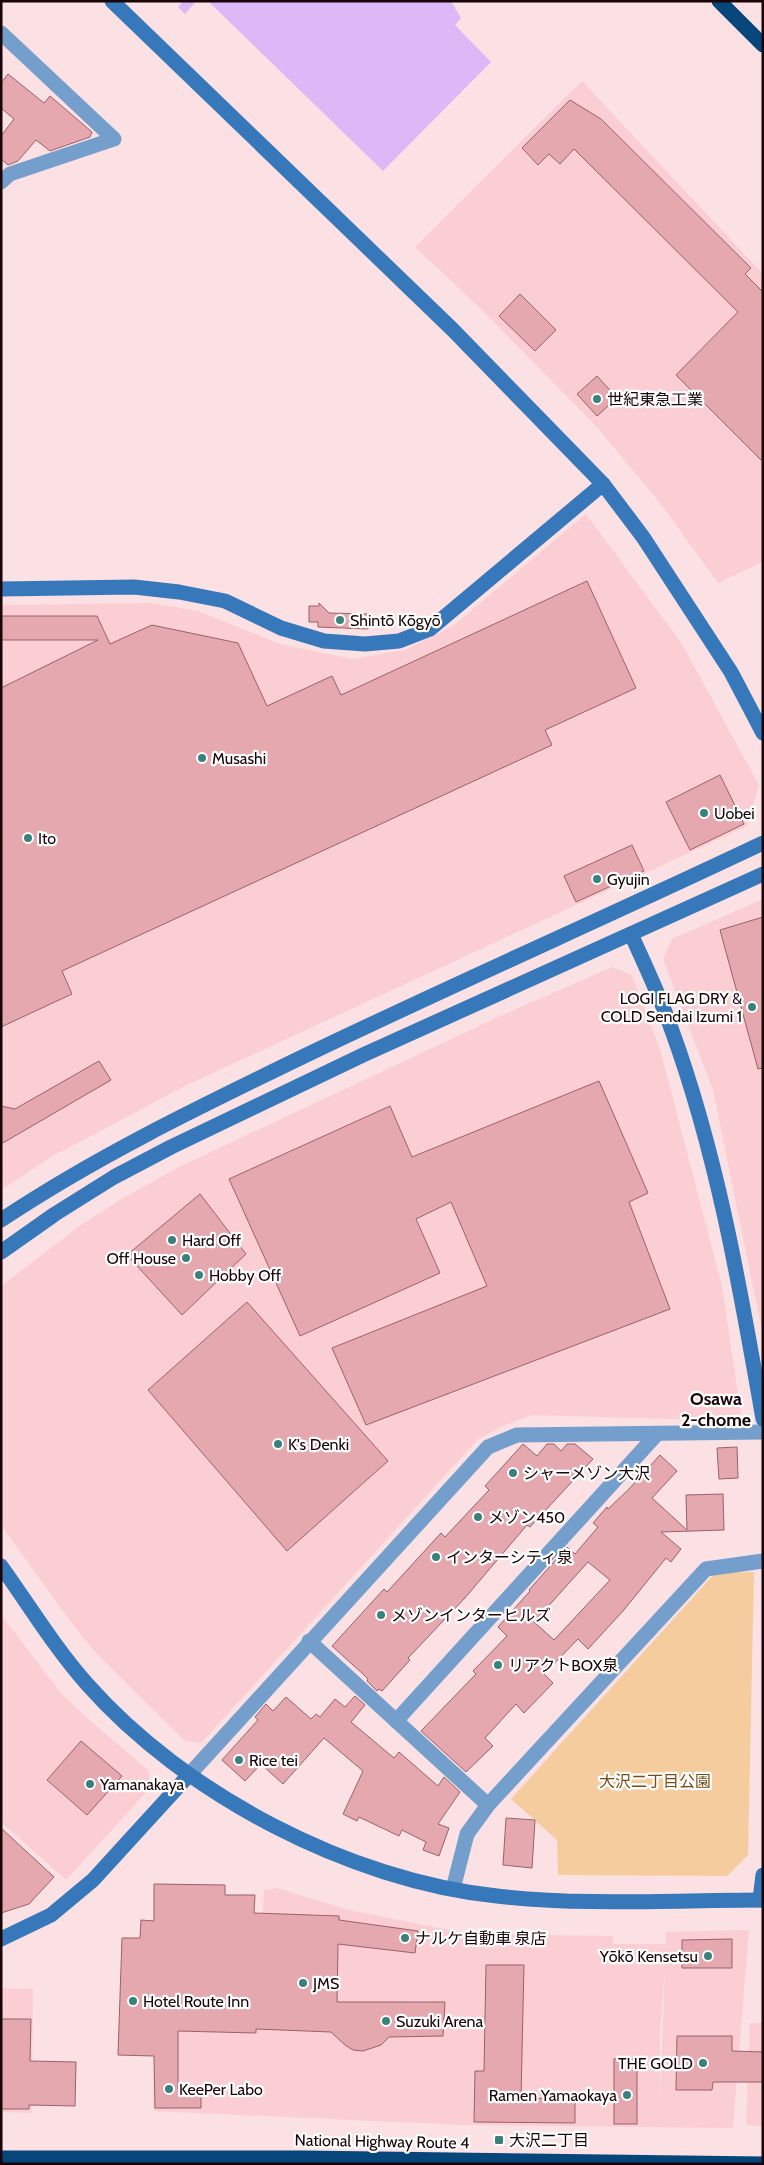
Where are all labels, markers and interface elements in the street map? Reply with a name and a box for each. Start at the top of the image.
place label: 世紀東急工業 [607,390,703,409]
marker: 世紀東急工業 [591,393,603,405]
place label: Shintō Kōgyō [350,611,441,630]
marker: Shintō Kōgyō [334,614,346,626]
place label: Musashi [212,749,266,768]
marker: Musashi [196,752,208,764]
place label: Uobei [714,804,755,823]
marker: Uobei [698,807,710,819]
place label: Ito [38,829,56,848]
marker: Ito [22,832,34,844]
place label: Gyujin [607,870,650,889]
marker: Gyujin [591,873,603,885]
place label: LOGI FLAG DRY & COLD Sendai Izumi 1 [601,989,742,1026]
marker: LOGI FLAG DRY & COLD Sendai Izumi 1 [746,1001,758,1013]
place label: Hard Off [182,1231,242,1250]
marker: Hard Off [166,1234,178,1246]
place label: Off House [106,1249,176,1268]
marker: Off House [180,1252,192,1264]
place label: Hobby Off [209,1266,282,1285]
marker: Hobby Off [193,1269,205,1281]
district label: Osawa 2-chome [681,1388,751,1431]
place label: K's Denki [288,1435,349,1454]
marker: K's Denki [272,1438,284,1450]
place label: シャーメゾン大沢 [523,1464,650,1483]
marker: シャーメゾン大沢 [507,1467,519,1479]
place label: メゾン450 [488,1508,565,1527]
marker: メゾン450 [472,1511,484,1523]
place label: インターシティ泉 [446,1548,573,1567]
marker: インターシティ泉 [430,1551,442,1563]
place label: メゾンインターヒルズ [391,1606,551,1625]
marker: メゾンインターヒルズ [375,1609,387,1621]
place label: リアクトBOX泉 [508,1656,618,1675]
marker: リアクトBOX泉 [492,1659,504,1671]
place label: Rice tei [249,1751,298,1770]
marker: Rice tei [233,1754,245,1766]
park label: 大沢二丁目公園 [599,1772,711,1791]
place label: Yamanakaya [99,1775,184,1794]
marker: Yamanakaya [84,1778,96,1790]
place label: ナルケ自動車 泉店 [415,1929,547,1948]
marker: ナルケ自動車 泉店 [399,1932,411,1944]
place label: Yōkō Kensetsu [599,1947,698,1966]
marker: Yōkō Kensetsu [702,1950,714,1962]
place label: JMS [312,1974,339,1993]
marker: JMS [297,1977,309,1989]
place label: Hotel Route Inn [143,1992,249,2011]
marker: Hotel Route Inn [127,1995,139,2007]
place label: Suzuki Arena [396,2012,484,2031]
marker: Suzuki Arena [380,2015,392,2027]
place label: THE GOLD [618,2054,693,2073]
marker: THE GOLD [697,2057,709,2069]
place label: KeePer Labo [179,2080,263,2099]
marker: KeePer Labo [163,2083,175,2095]
place label: Ramen Yamaokaya [489,2086,617,2105]
marker: Ramen Yamaokaya [621,2089,633,2101]
street label: National Highway Route 4 [294,2130,470,2153]
place label: 大沢二丁目 [509,2131,589,2150]
marker: 大沢二丁目 [493,2134,505,2146]

